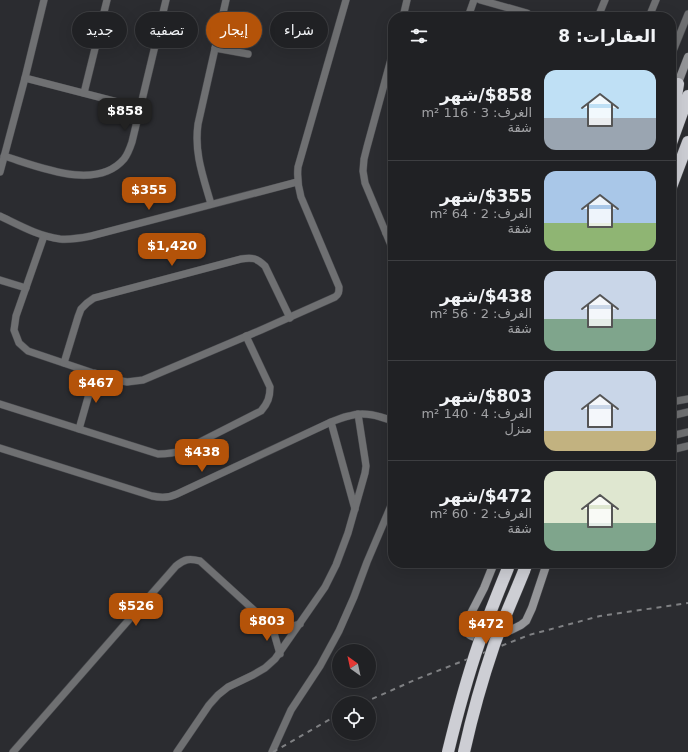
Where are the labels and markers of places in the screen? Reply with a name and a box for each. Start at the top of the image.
pin: $858 [101,98,149,132]
pin: $355 [125,177,173,211]
pin: $1,420 [139,233,205,267]
pin: $467 [72,370,120,404]
pin: $438 [178,439,226,473]
pin: $526 [112,593,160,627]
pin: $803 [243,608,291,642]
pin: $472 [462,611,510,645]

